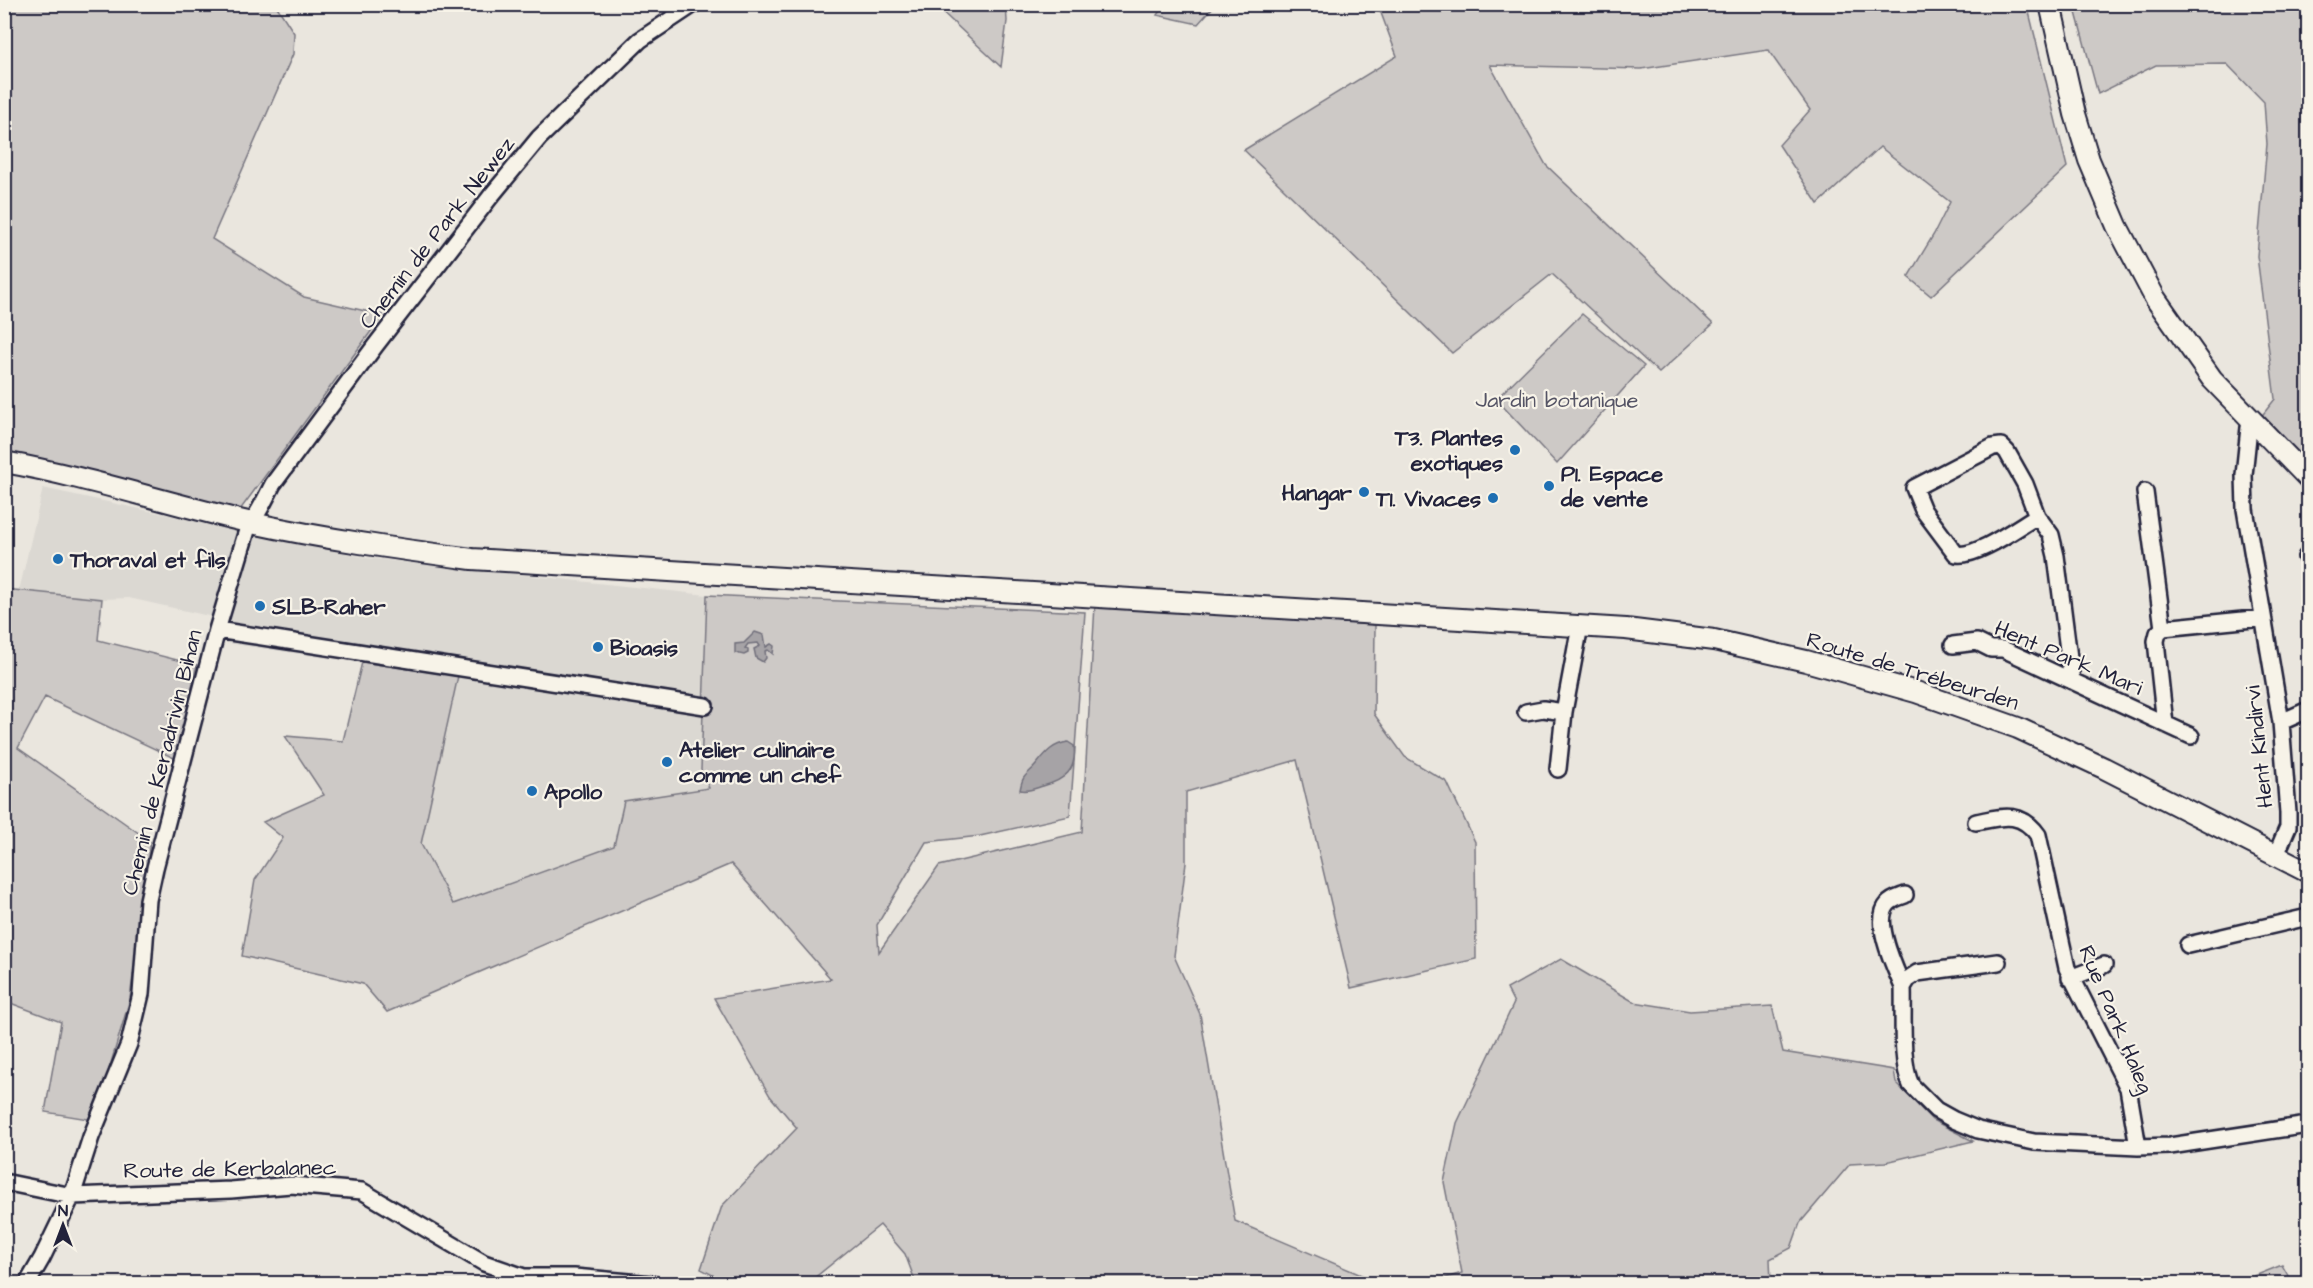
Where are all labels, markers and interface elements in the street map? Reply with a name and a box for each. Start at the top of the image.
street label: Chemin de Park Newez [352,130,522,336]
park label: Jardin botanique [1476,385,1639,416]
place label: T3. Plantes exotiques [1394,423,1503,479]
marker: T3. Plantes exotiques [1508,443,1522,457]
place label: P1. Espace de vente [1560,459,1663,515]
place label: Hangar [1282,478,1353,510]
marker: P1. Espace de vente [1542,479,1556,493]
place label: T1. Vivaces [1375,484,1481,515]
marker: Hangar [1357,485,1371,499]
marker: T1. Vivaces [1486,491,1500,505]
place label: Thoraval et fils [69,545,226,576]
marker: Thoraval et fils [51,552,65,566]
place label: SLB-Raher [271,592,387,623]
marker: SLB-Raher [253,599,267,613]
street label: Hent Park Mari [1989,613,2147,704]
street label: Route de Trébeurden [1803,624,2022,718]
street label: Chemin de Keradrivin Bihan [114,626,210,898]
place label: Bioasis [610,633,678,664]
marker: Bioasis [591,640,605,654]
street label: Hent Kindirvi [2238,684,2281,810]
place label: Atelier culinaire comme un chef [679,735,842,791]
marker: Atelier culinaire comme un chef [660,755,674,769]
place label: Apollo [544,777,603,808]
marker: Apollo [525,784,539,798]
street label: Rue Park Haleg [2069,941,2161,1099]
street label: Route de Kerbalanec [123,1152,337,1187]
north arrow [33,1195,93,1255]
text: N [58,1200,68,1222]

